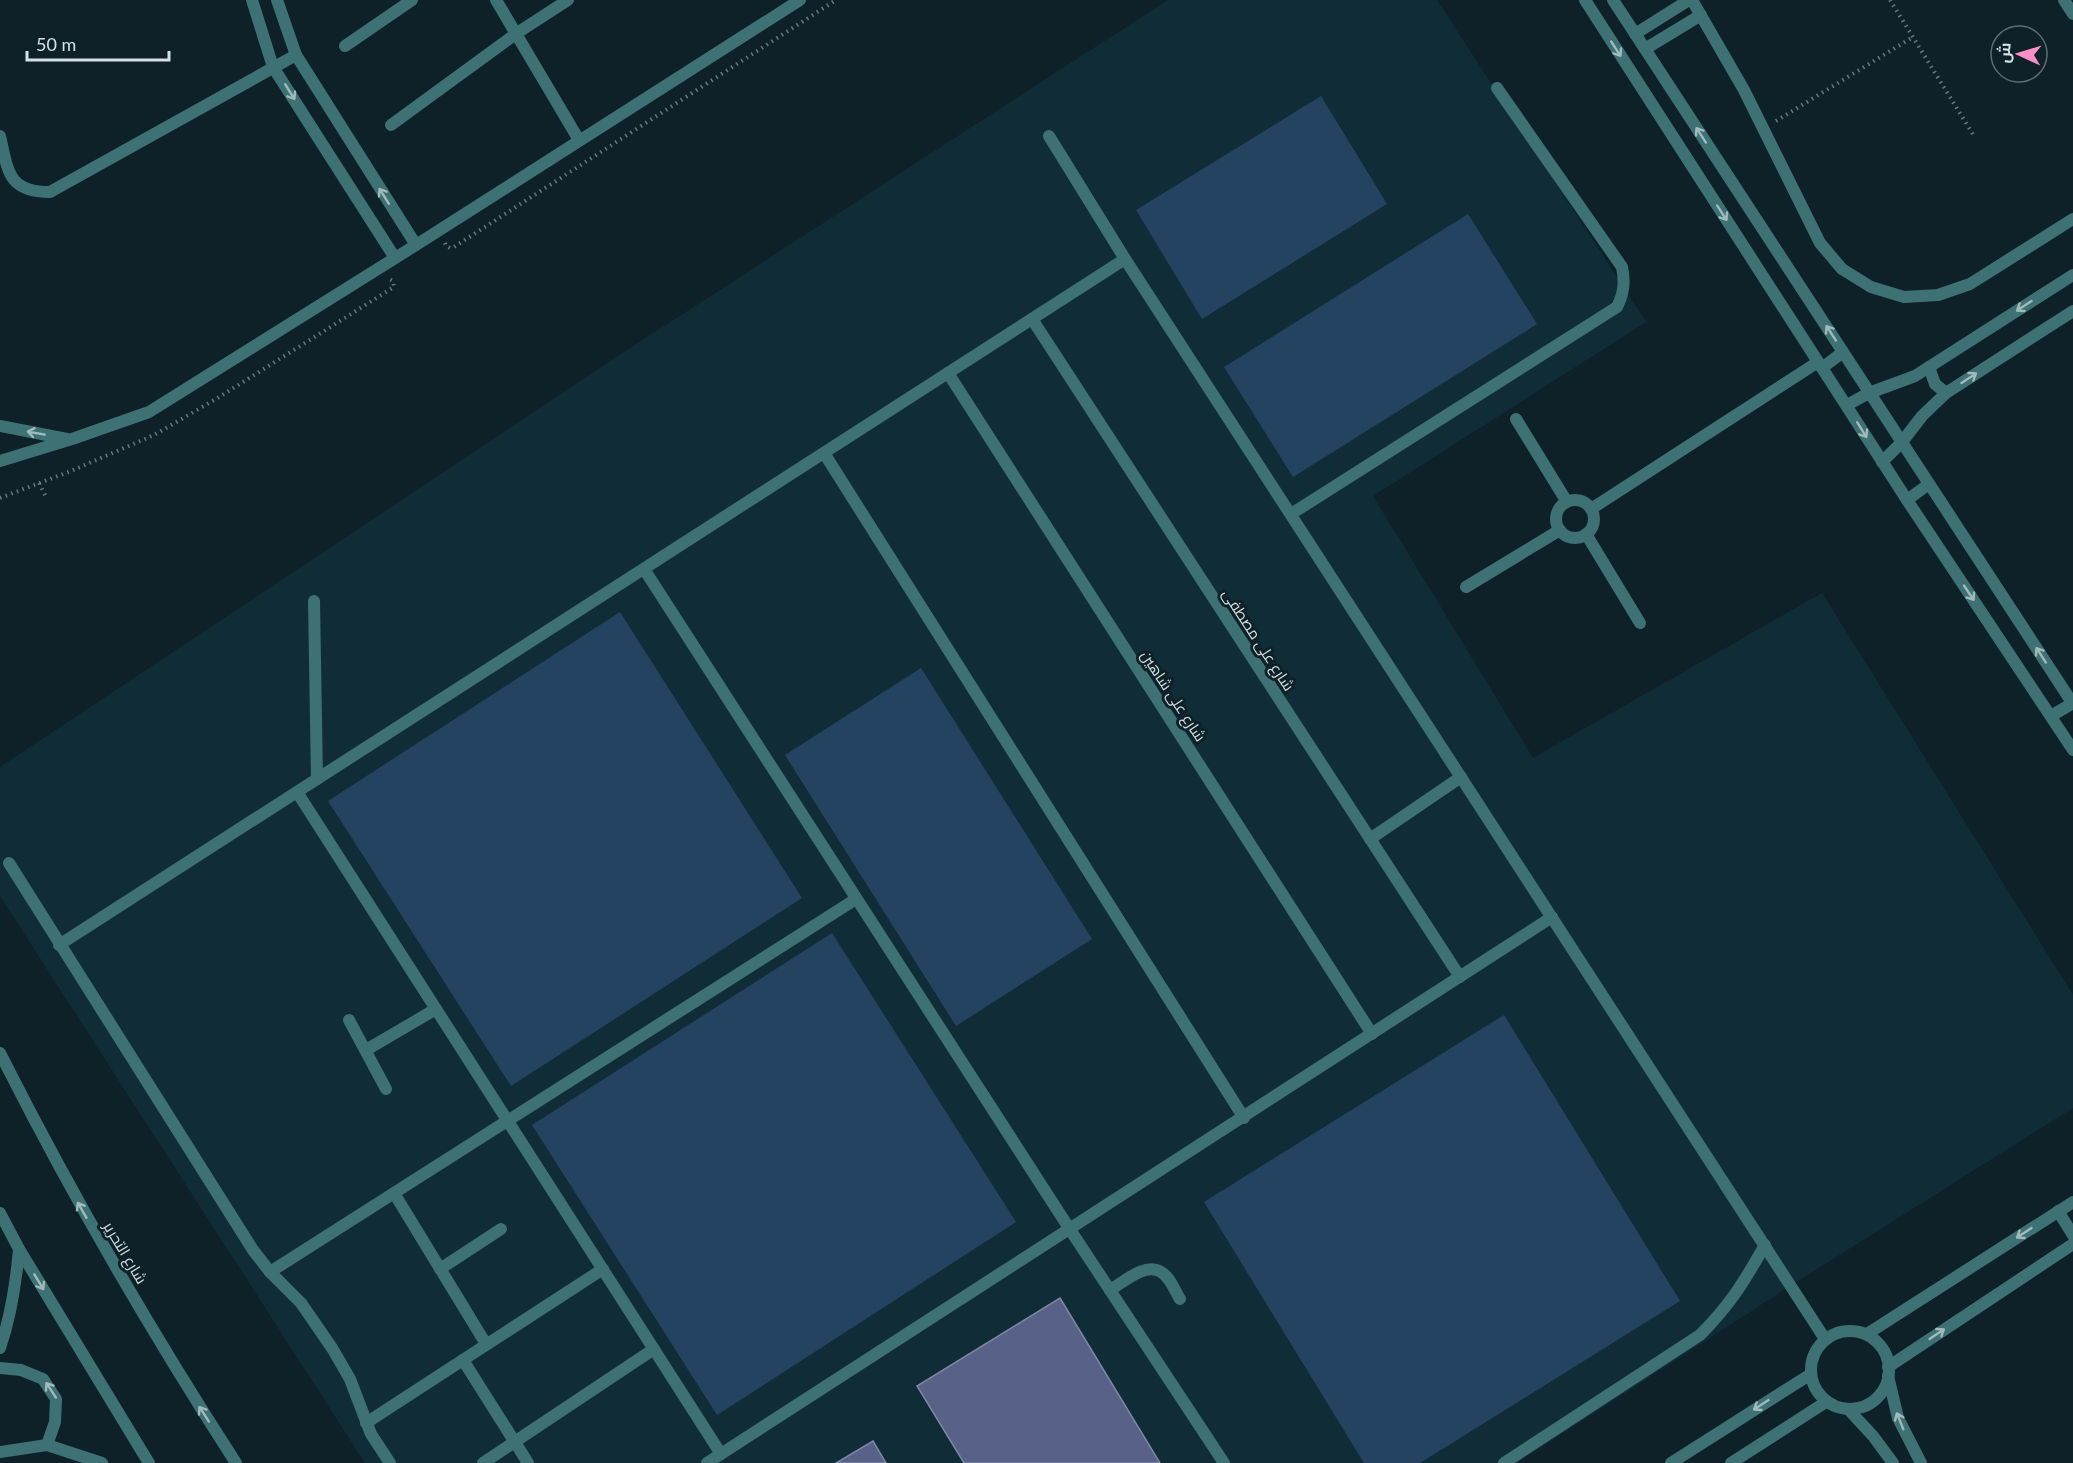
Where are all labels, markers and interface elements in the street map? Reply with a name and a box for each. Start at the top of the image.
scale bar [27,24,170,62]
north arrow [1989,24,2049,84]
text: 50 m [36,33,76,55]
one-way arrow [1611,40,1623,57]
text: ش [1993,42,2015,64]
one-way arrow [284,83,296,100]
one-way arrow [1695,127,1707,144]
one-way arrow [378,188,390,205]
one-way arrow [1716,204,1728,221]
one-way arrow [2016,301,2033,313]
one-way arrow [1825,325,1837,342]
one-way arrow [1961,372,1977,384]
one-way arrow [1857,421,1869,438]
one-way arrow [26,427,46,438]
one-way arrow [1963,584,1975,601]
street label: شارع على مصطفى [1217,585,1298,695]
street label: شارع على شاهين [1135,646,1210,746]
one-way arrow [2035,647,2047,663]
one-way arrow [76,1202,88,1219]
street label: شارع التحرير [97,1218,151,1288]
one-way arrow [2016,1228,2033,1240]
one-way arrow [33,1273,45,1290]
one-way arrow [1928,1328,1945,1340]
one-way arrow [44,1382,56,1399]
one-way arrow [1753,1399,1770,1412]
one-way arrow [198,1406,210,1423]
one-way arrow [1894,1412,1905,1431]

